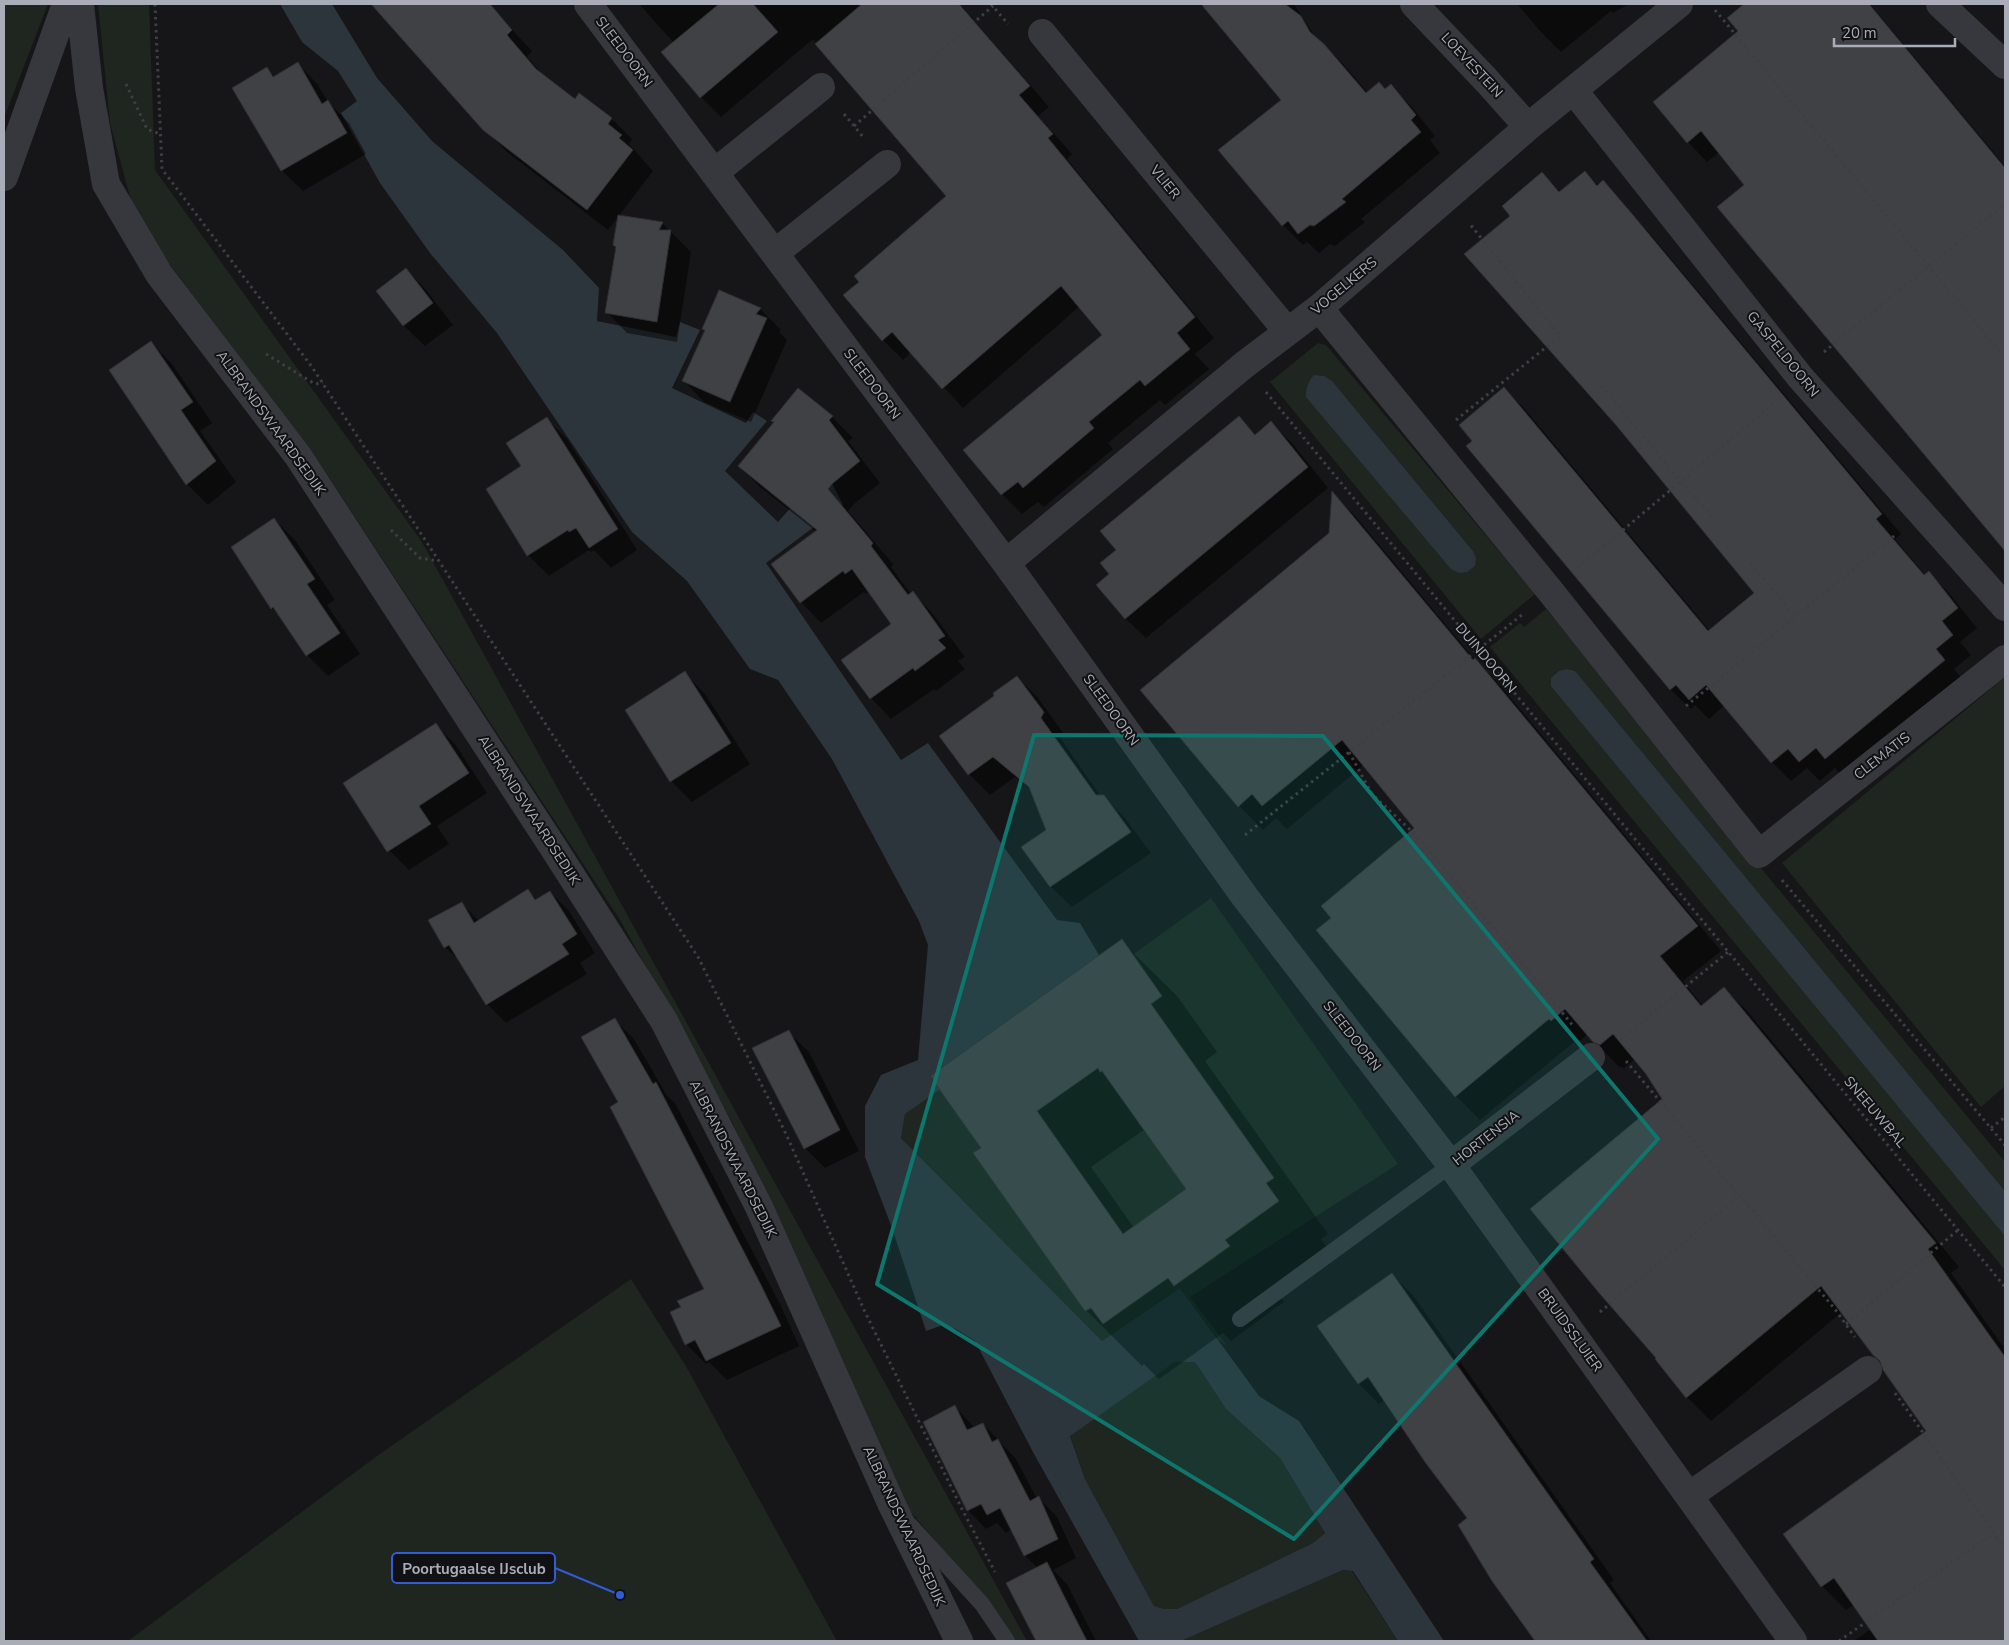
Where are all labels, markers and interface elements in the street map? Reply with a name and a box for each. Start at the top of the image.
street label: SLEEDOORN [591,13,657,91]
scale bar [1834,15,1955,47]
text: 20 m [1842,23,1877,43]
street label: LOEVESTEIN [1437,28,1507,102]
street label: VLIER [1145,160,1184,203]
street label: VOGELKERS [1306,252,1381,320]
street label: GASPELDOORN [1743,307,1823,401]
street label: SLEEDOORN [839,345,905,423]
street label: ALBRANDSWAARDSEDIJK [212,347,330,499]
street label: DUINDOORN [1451,619,1521,697]
street label: SLEEDOORN [1079,670,1143,750]
street label: CLEMATIS [1850,728,1915,784]
street label: ALBRANDSWAARDSEDIJK [473,732,585,889]
street label: SLEEDOORN [1319,997,1385,1075]
street label: SNEEUWBAL [1839,1072,1911,1152]
street label: ALBRANDSWAARDSEDIJK [685,1077,781,1241]
street label: HORTENSIA [1449,1106,1523,1170]
street label: BRUIDSSLUIER [1533,1284,1607,1376]
street label: ALBRANDSWAARDSEDIJK [858,1443,950,1609]
callout: Poortugaalse IJsclub [392,1553,555,1583]
text: Poortugaalse IJsclub [402,1559,546,1579]

